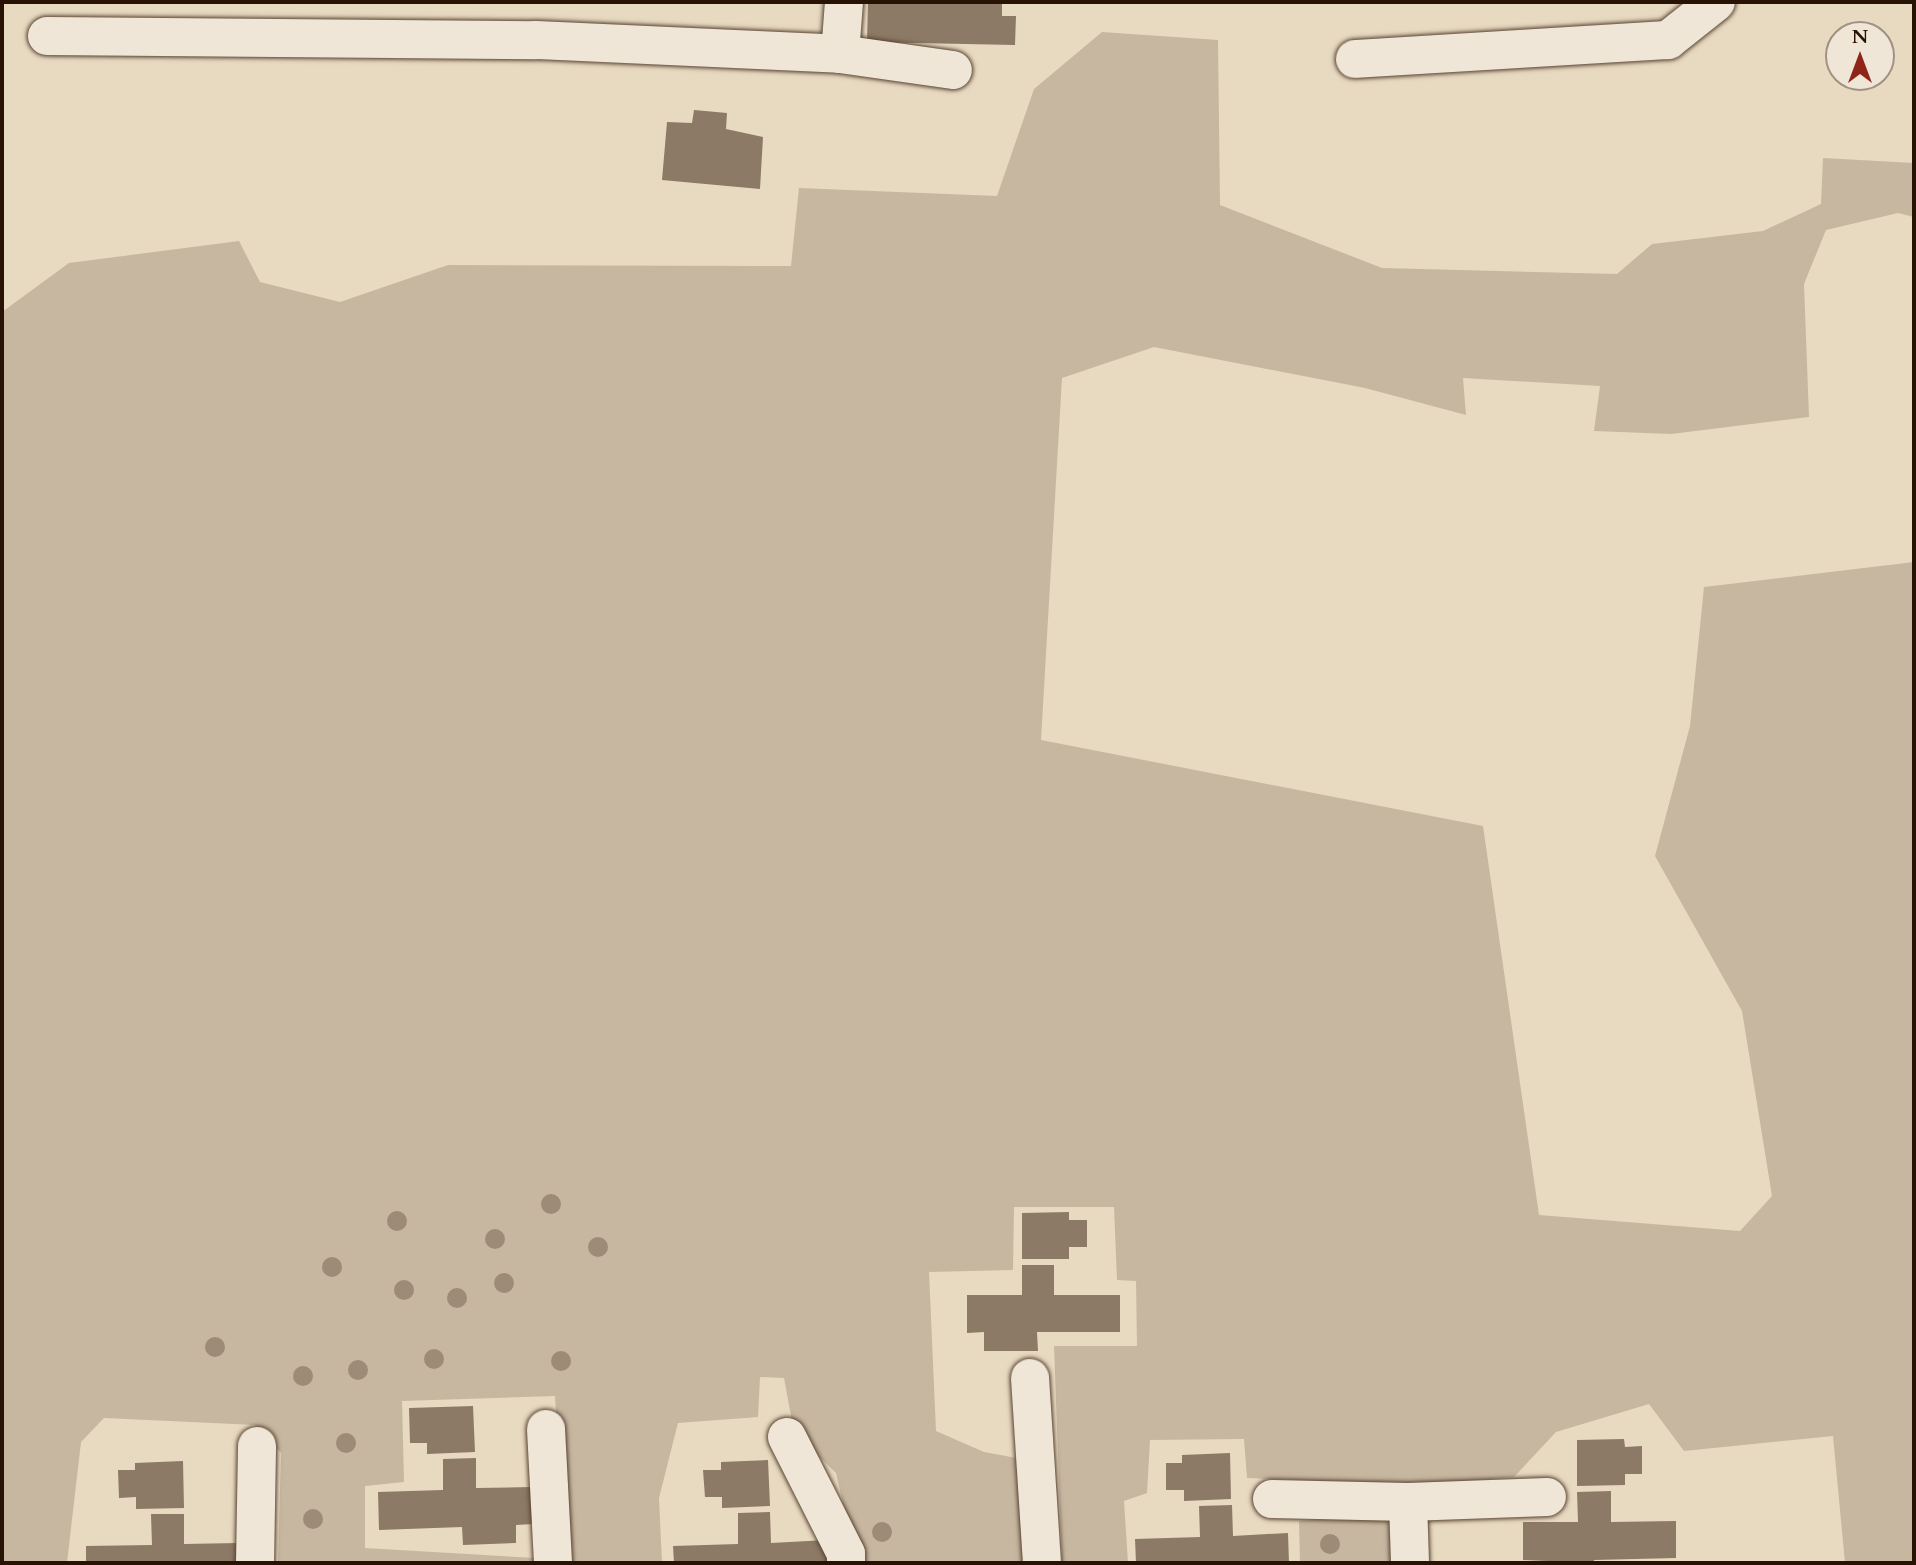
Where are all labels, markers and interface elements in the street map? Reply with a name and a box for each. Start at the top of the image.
north arrow [1825,21,1895,91]
text: N [1852,24,1868,50]

